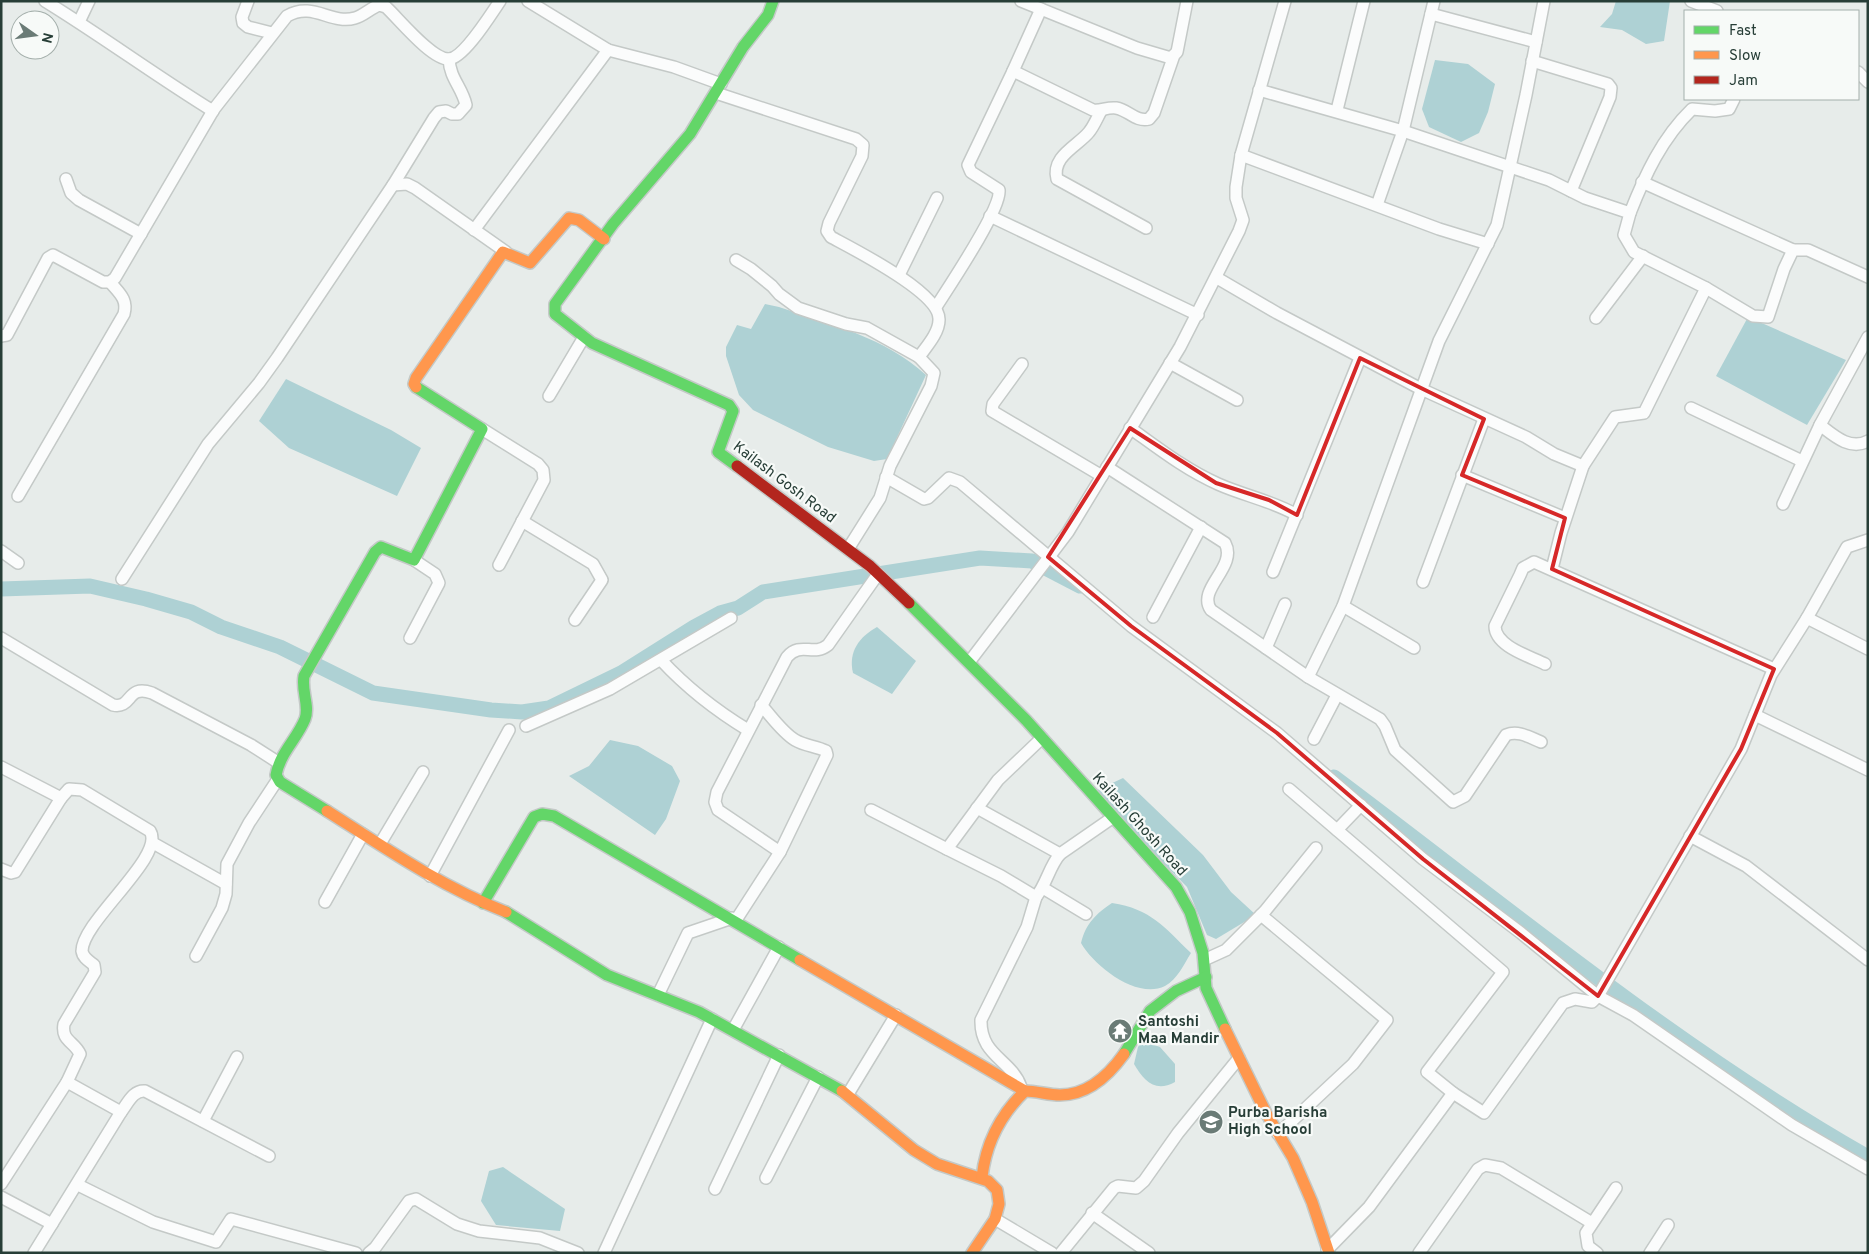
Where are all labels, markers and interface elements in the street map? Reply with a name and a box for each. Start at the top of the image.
north arrow [10,10,60,60]
legend [1684,10,1859,100]
text: Fast [1729,22,1757,41]
text: N [37,31,56,45]
text: Slow [1729,47,1761,66]
text: Jam [1729,72,1758,91]
street label: Kailash Gosh Road [729,438,839,528]
street label: Kailash Ghosh Road [1087,769,1191,881]
place label: Santoshi Maa Mandir [1138,1013,1220,1049]
temple icon: Santoshi Maa Mandir [1107,1018,1133,1044]
place label: Purba Barisha High School [1228,1104,1327,1140]
school or university icon: Purba Barisha High School [1198,1109,1224,1135]

